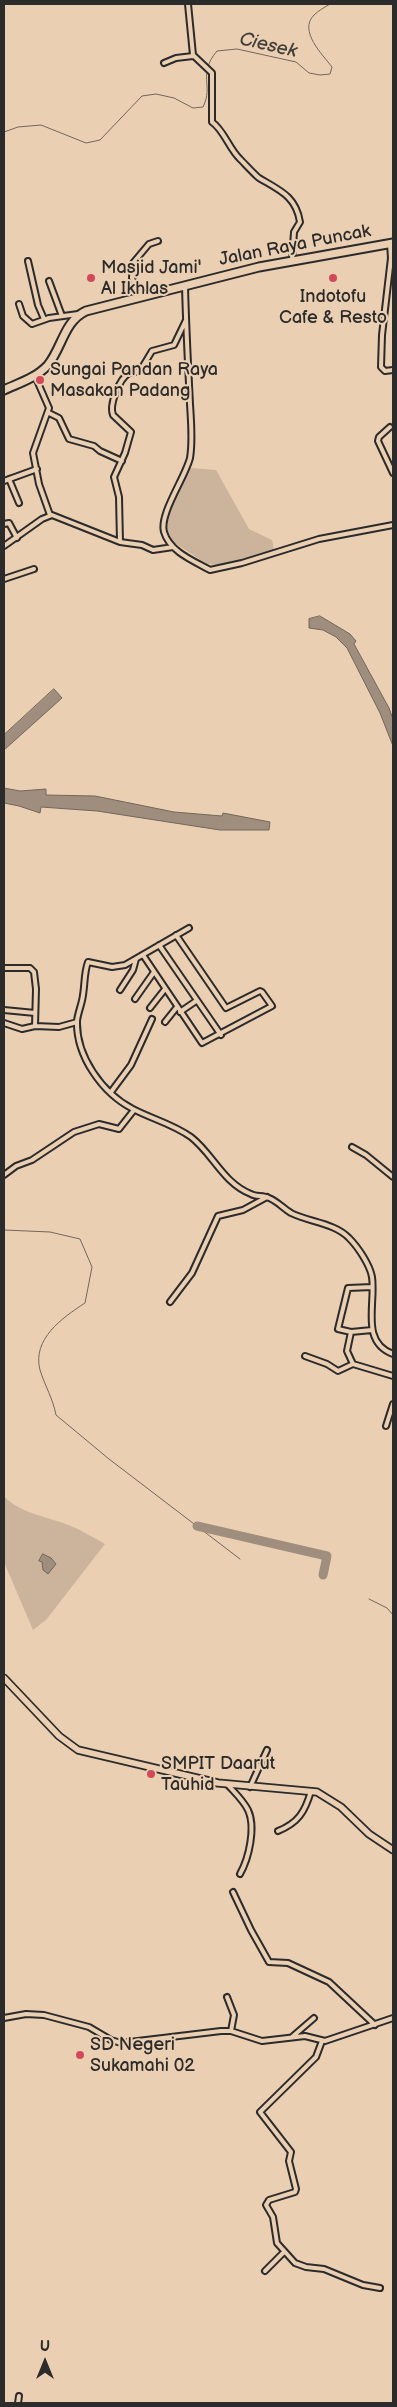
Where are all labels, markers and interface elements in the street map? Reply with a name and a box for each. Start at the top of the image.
water label: Ciesek [237,28,299,64]
street label: Jalan Raya Puncak [217,221,373,271]
place label: Masjid Jami' Al Ikhlas [101,257,202,300]
marker: Masjid Jami' Al Ikhlas [85,272,97,284]
marker: Indotofu Cafe & Resto [327,272,339,284]
place label: Indotofu Cafe & Resto [279,286,387,328]
place label: Sungai Pandan Raya Masakan Padang [50,359,218,402]
marker: Sungai Pandan Raya Masakan Padang [34,374,46,386]
place label: SMPIT Daarut Tauhid [161,1753,275,1796]
marker: SMPIT Daarut Tauhid [145,1768,157,1780]
place label: SD Negeri Sukamahi 02 [90,2034,195,2076]
marker: SD Negeri Sukamahi 02 [74,2049,86,2061]
north arrow [20,2337,70,2387]
text: U [40,2338,50,2355]

